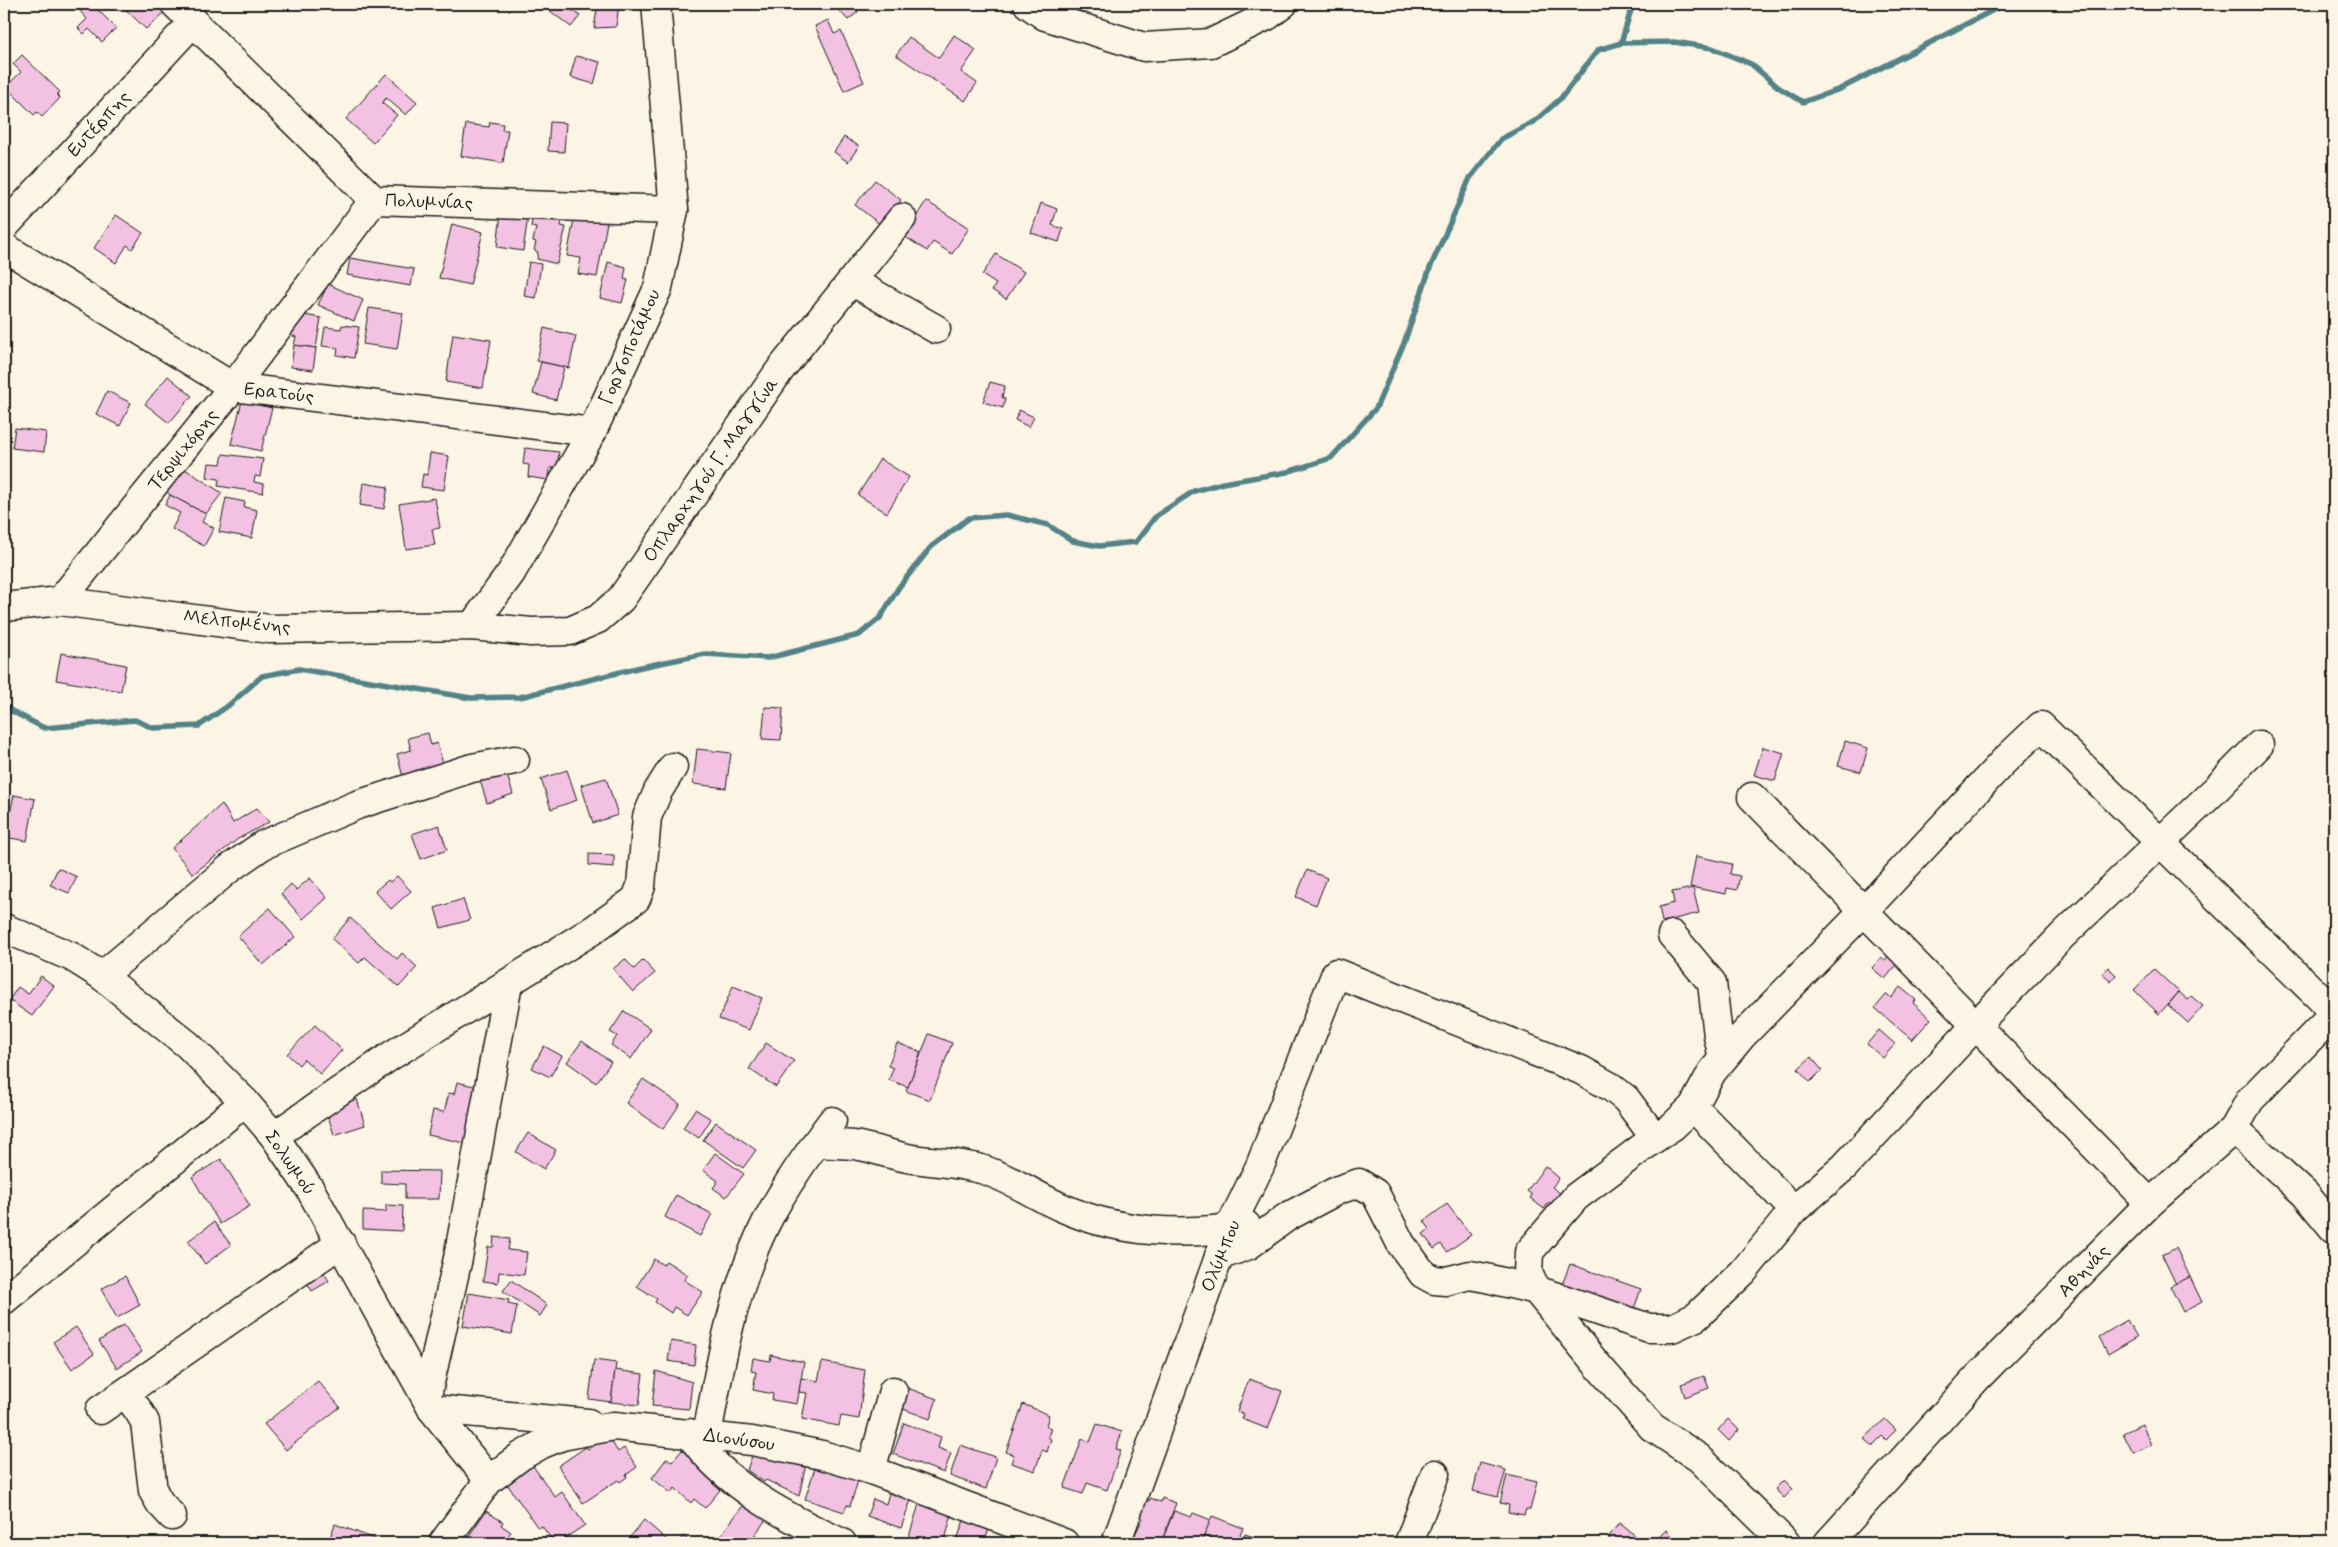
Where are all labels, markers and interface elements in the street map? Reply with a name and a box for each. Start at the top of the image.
street label: Ευτέρπης [62,85,136,163]
street label: Πολυμνίας [384,188,474,216]
street label: Γοργοποτάμου [593,285,667,409]
street label: Οπλαρχηγού Γ. Μαγγίνα [637,372,785,568]
street label: Ερατούς [243,376,315,410]
street label: Τερψιχόρης [142,404,224,496]
street label: Μελπομένης [182,604,292,640]
street label: Σολωμού [259,1126,321,1200]
street label: Ολύμπου [1195,1216,1247,1296]
street label: Αθηνάς [2053,1239,2115,1303]
street label: Διονύσου [702,1423,776,1457]

